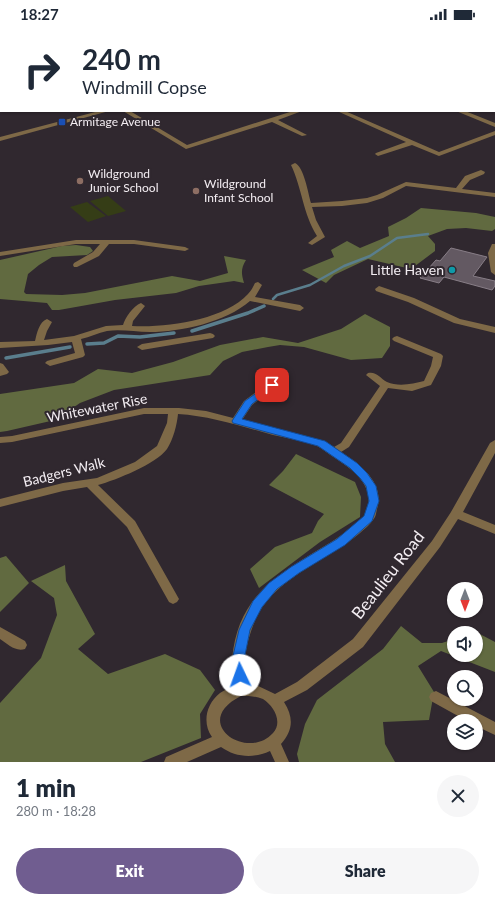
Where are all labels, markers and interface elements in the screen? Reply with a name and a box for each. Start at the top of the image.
text: 18:27 [20,5,59,23]
text: 240 m [82,42,161,76]
icon: right [16,44,68,96]
text: Windmill Copse [82,76,207,98]
place label: Armitage Avenue [70,114,160,129]
marker: Armitage Avenue [57,117,67,127]
place label: Wildground Junior School [88,166,159,195]
marker: Wildground Junior School [75,176,85,186]
place label: Wildground Infant School [204,176,273,205]
marker: Wildground Infant School [191,186,201,196]
place label: Little Haven [370,261,444,278]
marker: Little Haven [447,265,457,275]
pin [255,368,289,402]
icon: arrive [261,374,283,396]
street label: Whitewater Rise [45,389,149,426]
street label: Badgers Walk [21,453,107,490]
street label: Beaulieu Road [347,526,429,623]
north arrow [447,582,483,618]
map controls [447,582,483,750]
button: sound [447,626,483,662]
position arrow [219,654,261,696]
button: search [447,670,483,706]
button: layers [447,714,483,750]
text: 1 min [16,773,76,802]
button: close [437,775,479,817]
text: 280 m · 18:28 [16,803,96,819]
button: Exit [16,848,244,894]
button: Share [252,848,479,894]

